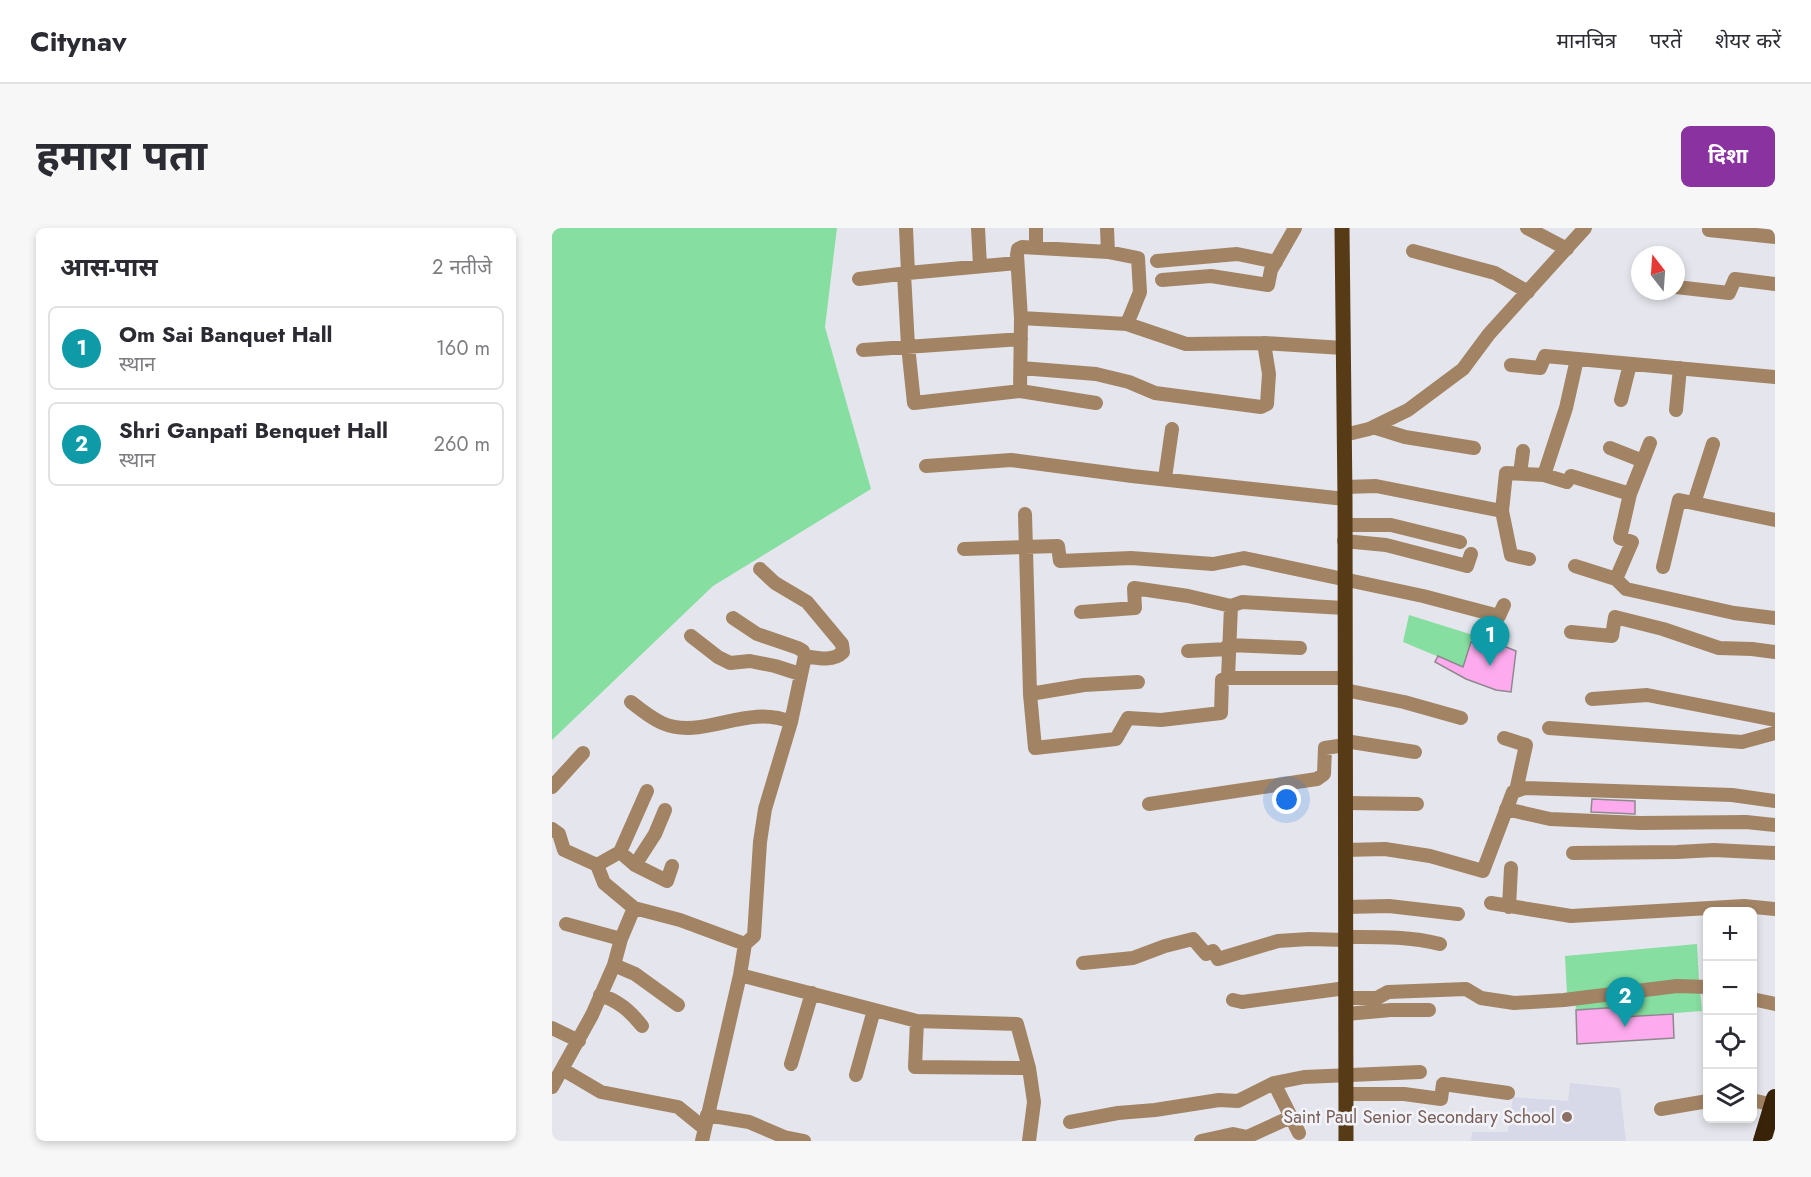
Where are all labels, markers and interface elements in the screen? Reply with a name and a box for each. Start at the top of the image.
text: Citynav [30,21,127,62]
text: मानचित्र [1556,26,1616,56]
text: परतें [1649,26,1682,56]
text: शेयर करें [1715,26,1781,56]
text: हमारा पता [36,125,207,186]
button: दिशा [1681,126,1775,187]
north arrow [1631,246,1685,300]
text: आस-पास [60,248,158,286]
text: 2 नतीजे [432,253,492,282]
text: Om Sai Banquet Hall [119,318,333,350]
text: 1 [76,334,87,363]
text: 160 m [436,334,490,363]
text: स्थान [119,350,155,379]
text: Shri Ganpati Benquet Hall [119,414,388,446]
text: 2 [75,430,88,459]
text: 260 m [434,430,490,459]
text: स्थान [119,446,155,475]
pin: 1 [1470,616,1510,666]
your location [1272,785,1301,814]
map controls [1703,907,1757,1123]
button: + [1703,907,1757,961]
button: − [1703,961,1757,1015]
pin: 2 [1606,978,1644,1027]
button: locate [1703,1015,1757,1069]
button: layers [1703,1069,1757,1123]
place label: Saint Paul Senior Secondary School [1283,1104,1555,1130]
marker: Saint Paul Senior Secondary School [1560,1110,1574,1124]

